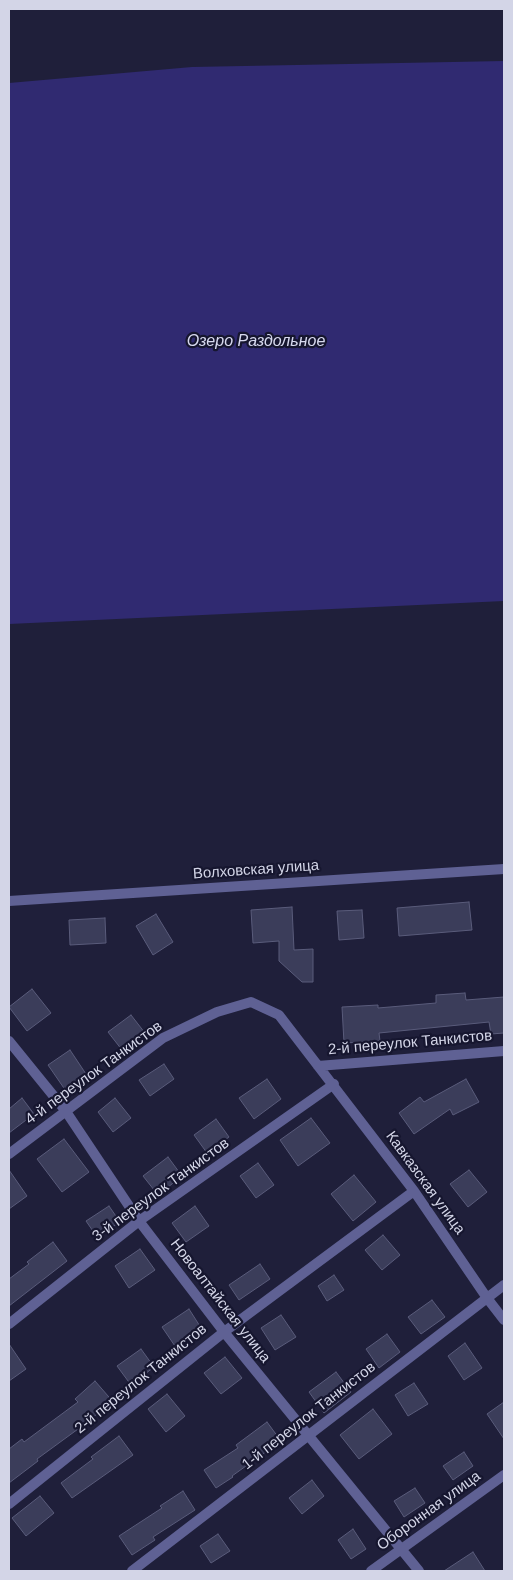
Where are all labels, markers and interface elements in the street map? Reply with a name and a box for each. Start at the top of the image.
water label: Озеро Раздольное [187,332,325,352]
street label: Волховская улица [192,857,320,883]
street label: 4-й переулок Танкистов [22,1017,166,1129]
street label: 2-й переулок Танкистов [327,1027,493,1059]
street label: Кавказская улица [382,1128,468,1238]
street label: 3-й переулок Танкистов [89,1134,233,1246]
street label: Новоалтайская улица [166,1236,274,1366]
street label: 2-й переулок Танкистов [71,1320,211,1438]
street label: 1-й переулок Танкистов [239,1358,379,1474]
street label: Оборонная улица [374,1467,484,1555]

